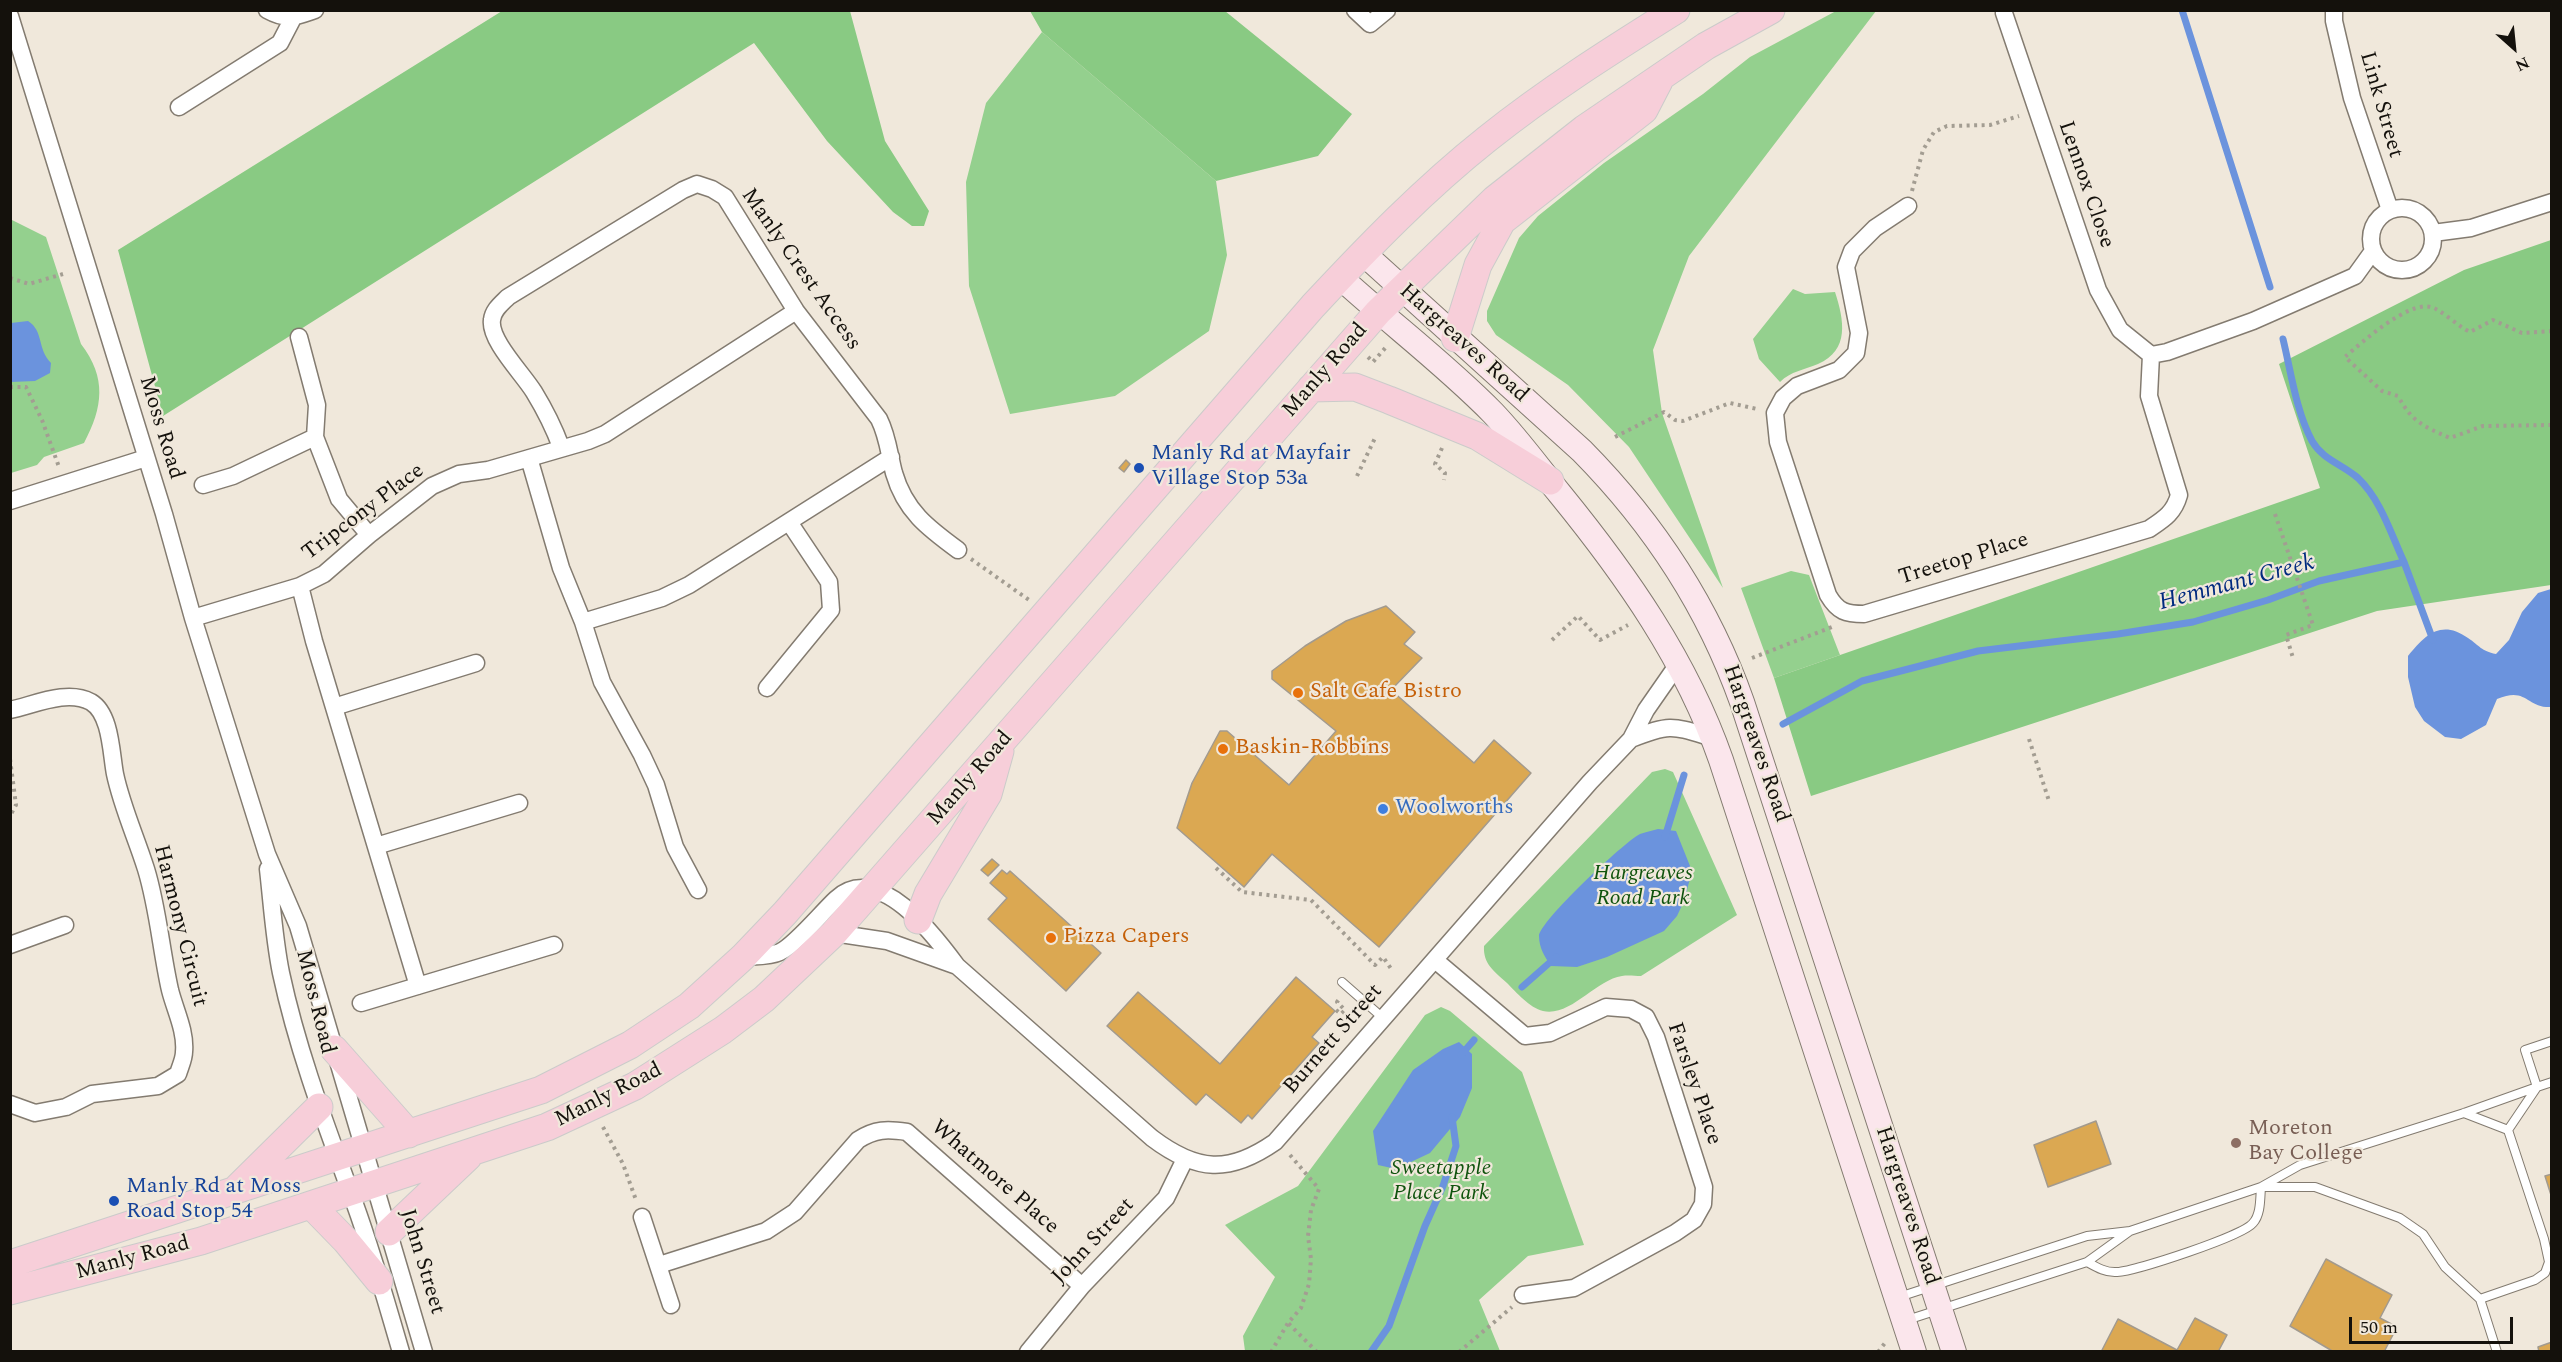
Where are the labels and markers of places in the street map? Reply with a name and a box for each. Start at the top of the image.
place label: Manly Rd at Mayfair Village Stop 53a [1151,442,1351,494]
marker: Manly Rd at Mayfair Village Stop 53a [1132,461,1146,475]
place label: Salt Cafe Bistro [1310,680,1462,706]
marker: Salt Cafe Bistro [1291,686,1305,700]
place label: Baskin-Robbins [1235,736,1390,762]
marker: Baskin-Robbins [1216,742,1230,756]
place label: Woolworths [1395,796,1514,822]
marker: Woolworths [1376,802,1390,816]
place label: Pizza Capers [1063,925,1190,951]
marker: Pizza Capers [1044,931,1058,945]
place label: Moreton Bay College [2248,1117,2363,1168]
marker: Moreton Bay College [2229,1136,2243,1150]
place label: Manly Rd at Moss Road Stop 54 [126,1175,301,1226]
marker: Manly Rd at Moss Road Stop 54 [107,1194,121,1208]

